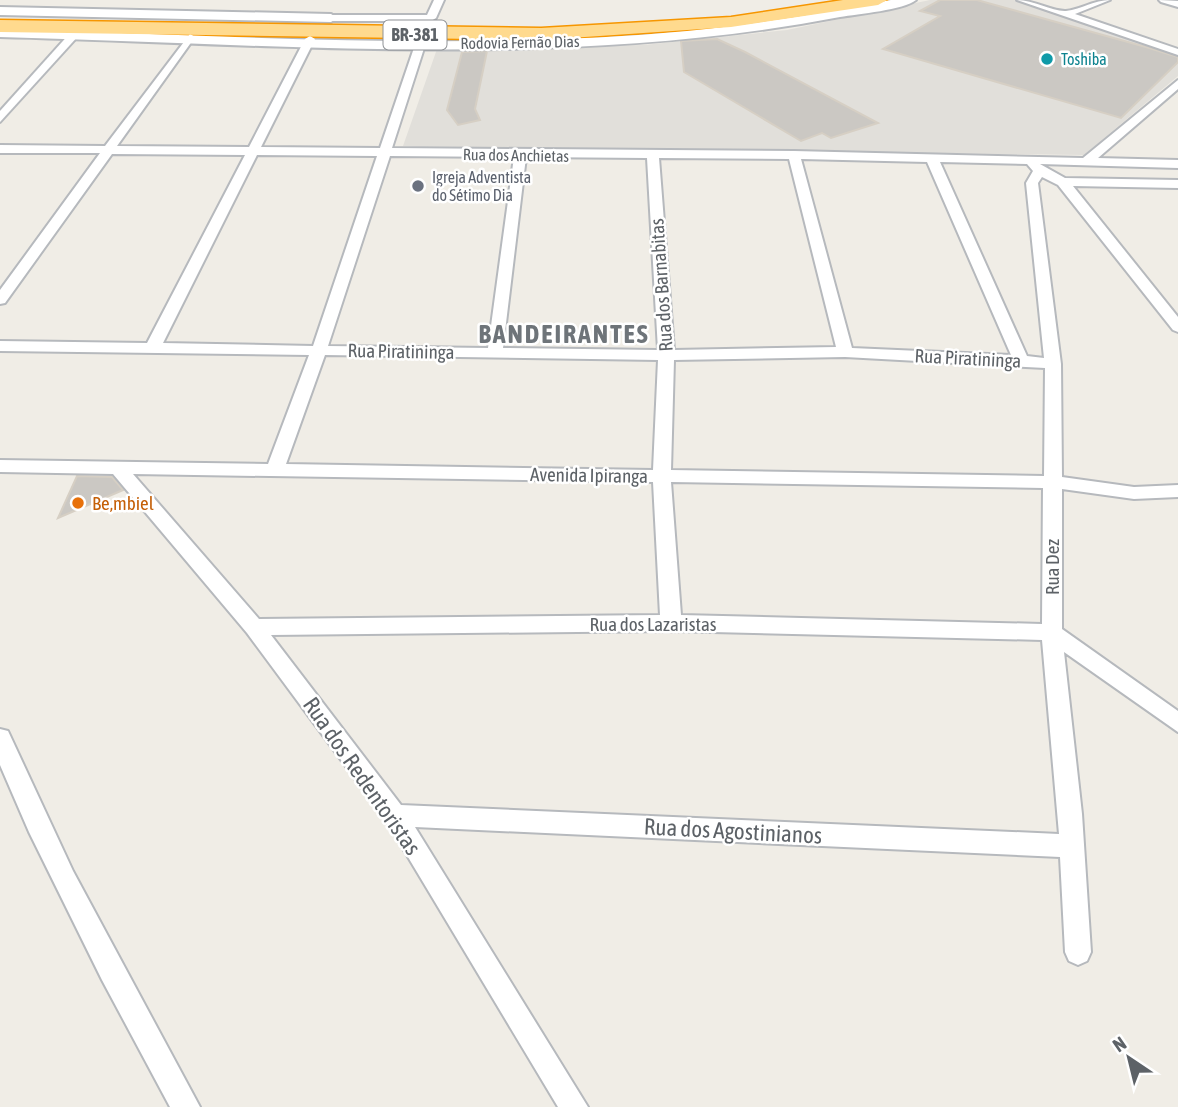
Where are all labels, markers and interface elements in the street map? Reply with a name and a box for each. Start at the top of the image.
road number: BR-381 [384,20,446,50]
street label: Rodovia Fernão Dias [460,32,580,52]
place label: Toshiba [1061,50,1107,68]
marker: Toshiba [1039,51,1055,67]
street label: Rua dos Anchietas [463,145,570,165]
place label: Igreja Adventista do Sétimo Dia [432,168,531,204]
marker: Igreja Adventista do Sétimo Dia [410,178,426,194]
street label: Rua dos Barnabitas [645,217,677,352]
district label: BANDEIRANTES [478,319,650,349]
street label: Rua Piratininga [347,339,455,363]
street label: Rua Piratininga [914,344,1022,372]
street label: Avenida Ipiranga [530,463,648,487]
place label: Be,mbiel [92,492,154,514]
marker: Be,mbiel [70,495,86,511]
street label: Rua Dez [1041,539,1063,595]
street label: Rua dos Lazaristas [590,613,717,635]
street label: Rua dos Redentoristas [298,692,426,860]
street label: Rua dos Agostinianos [643,813,823,849]
north arrow [1094,1023,1164,1093]
text: N [1108,1032,1130,1056]

